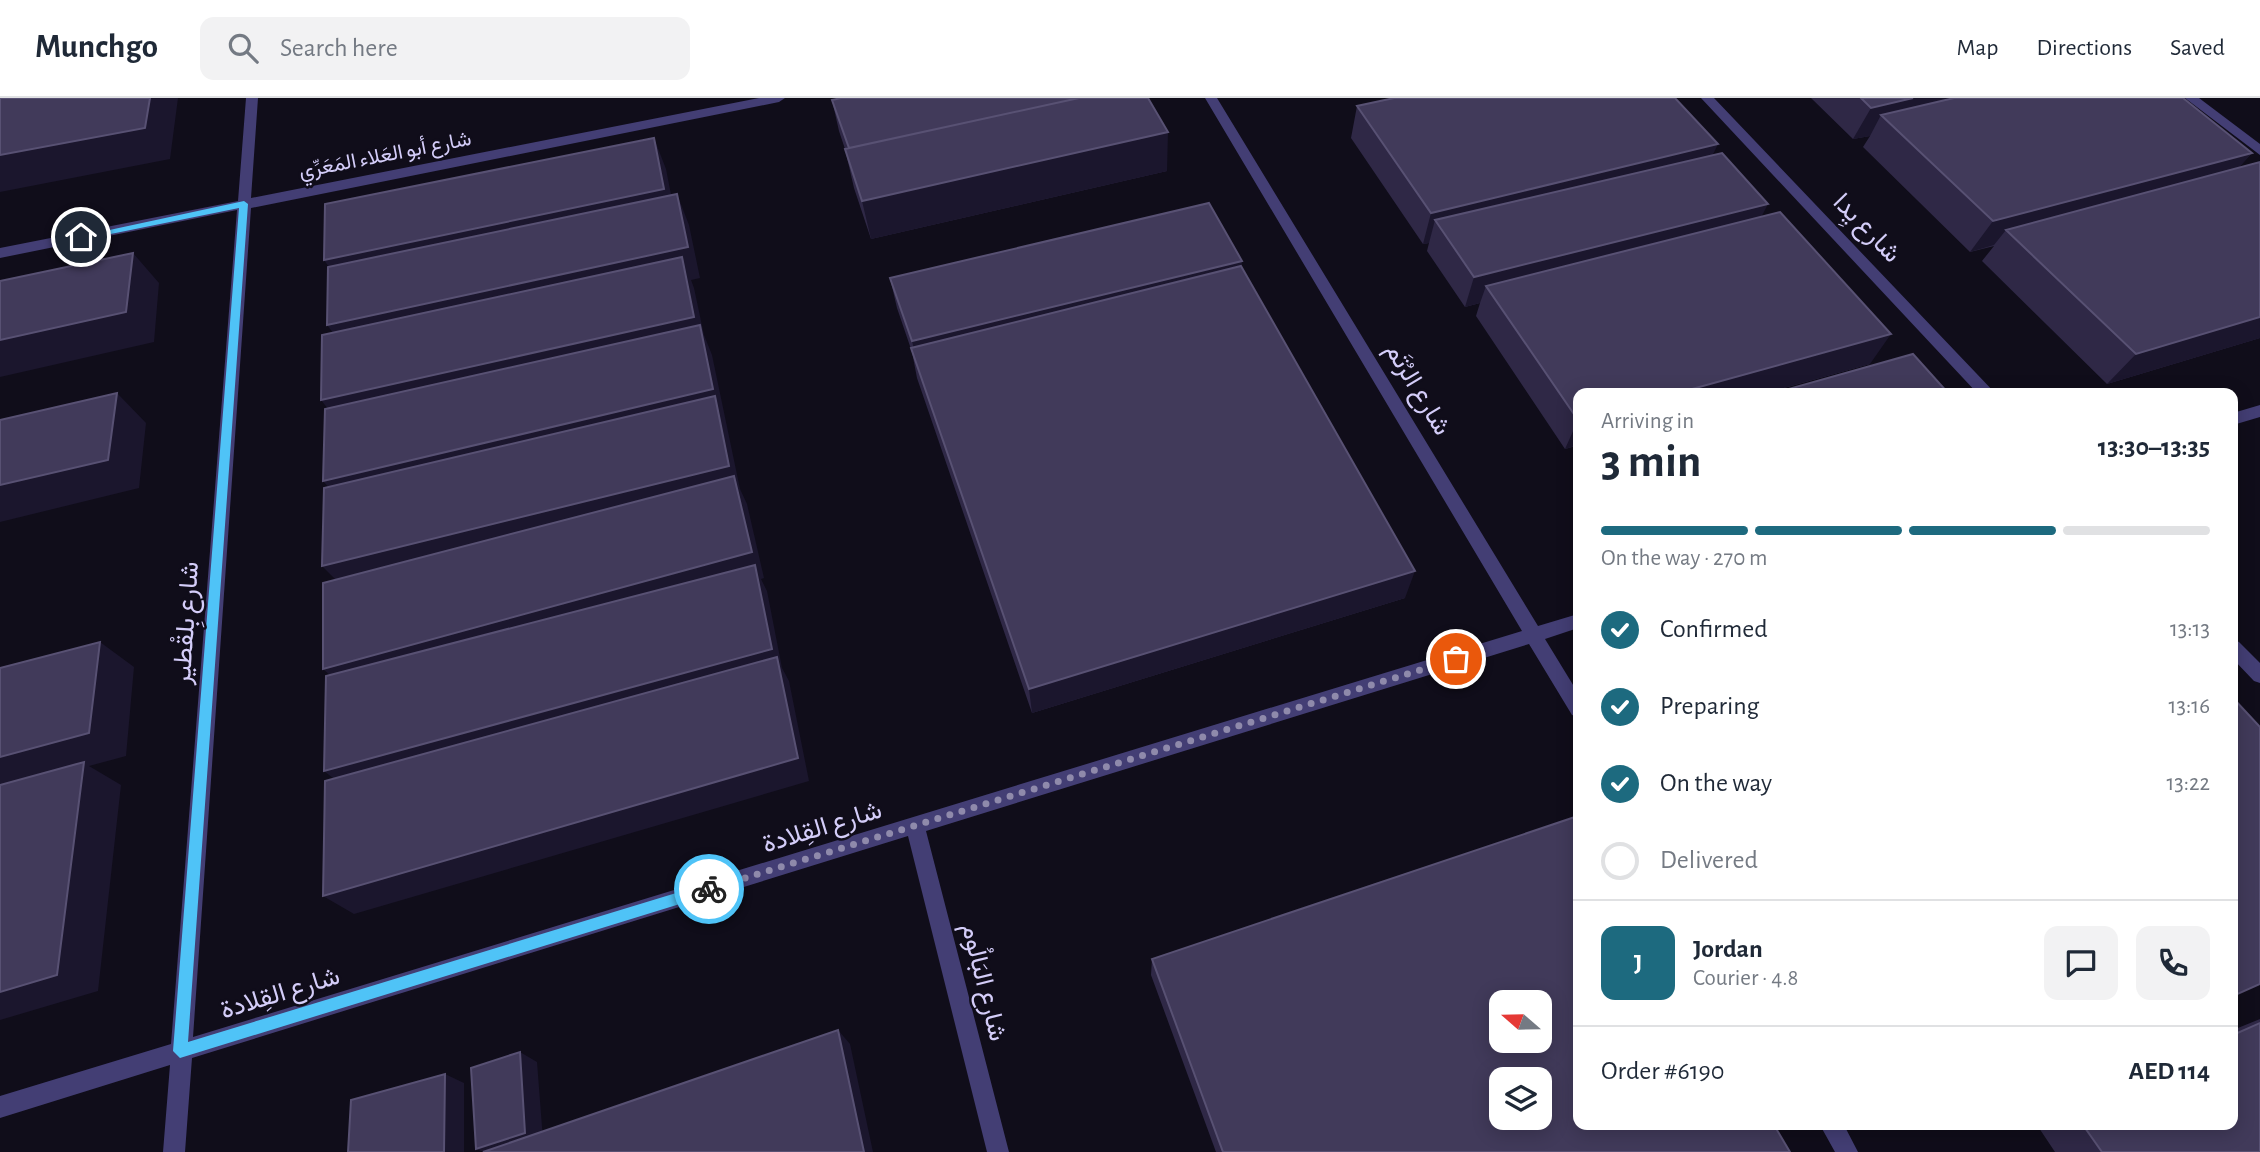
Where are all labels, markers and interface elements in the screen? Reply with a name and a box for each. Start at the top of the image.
search box [200,17,690,80]
icon: search [224,29,262,67]
text: Munchgo [35,31,158,64]
text: Search here [280,35,398,61]
text: Map [1956,36,1998,60]
text: Directions [2036,36,2132,60]
text: Saved [2170,36,2225,60]
street label: شارع أبو العَلاء المَعَرِّي [297,127,474,188]
street label: شارع يِدا [1824,189,1906,272]
pin [51,207,111,267]
icon: home [62,218,100,256]
street label: شارع الرُتَم [1377,338,1456,442]
text: Arriving in [1601,410,1694,433]
text: 13:30–13:35 [2098,434,2210,460]
text: 3 min [1601,439,1701,485]
text: On the way · 270 m [1601,547,1768,570]
street label: شارع بِلقْطير [167,560,210,687]
icon: check [1601,611,1639,649]
text: Confirmed [1660,616,1768,642]
text: 13:13 [2170,618,2210,641]
pin [1426,629,1486,689]
icon: bag [1437,640,1475,678]
icon: check [1601,688,1639,726]
text: Preparing [1660,693,1759,719]
text: 13:16 [2169,695,2210,718]
icon: check [1601,765,1639,803]
text: On the way [1660,770,1772,796]
text: 13:22 [2166,772,2210,795]
street label: شارع القِلادة [759,797,886,861]
text: Delivered [1660,847,1758,873]
courier [674,854,744,924]
icon: bike [690,870,728,908]
street label: شارع البَالُوم [953,919,1015,1045]
button: chat [2044,926,2118,1000]
button: phone [2136,926,2210,1000]
text: Jordan [1693,936,1763,962]
text: J [1634,950,1642,976]
street label: شارع القِلادة [217,963,344,1027]
text: Courier · 4.8 [1693,967,1798,990]
north arrow [1489,990,1552,1054]
map controls [1489,990,1552,1130]
text: Order #6190 [1601,1058,1725,1084]
text: AED 114 [2128,1058,2210,1084]
button: layers [1489,1067,1552,1130]

